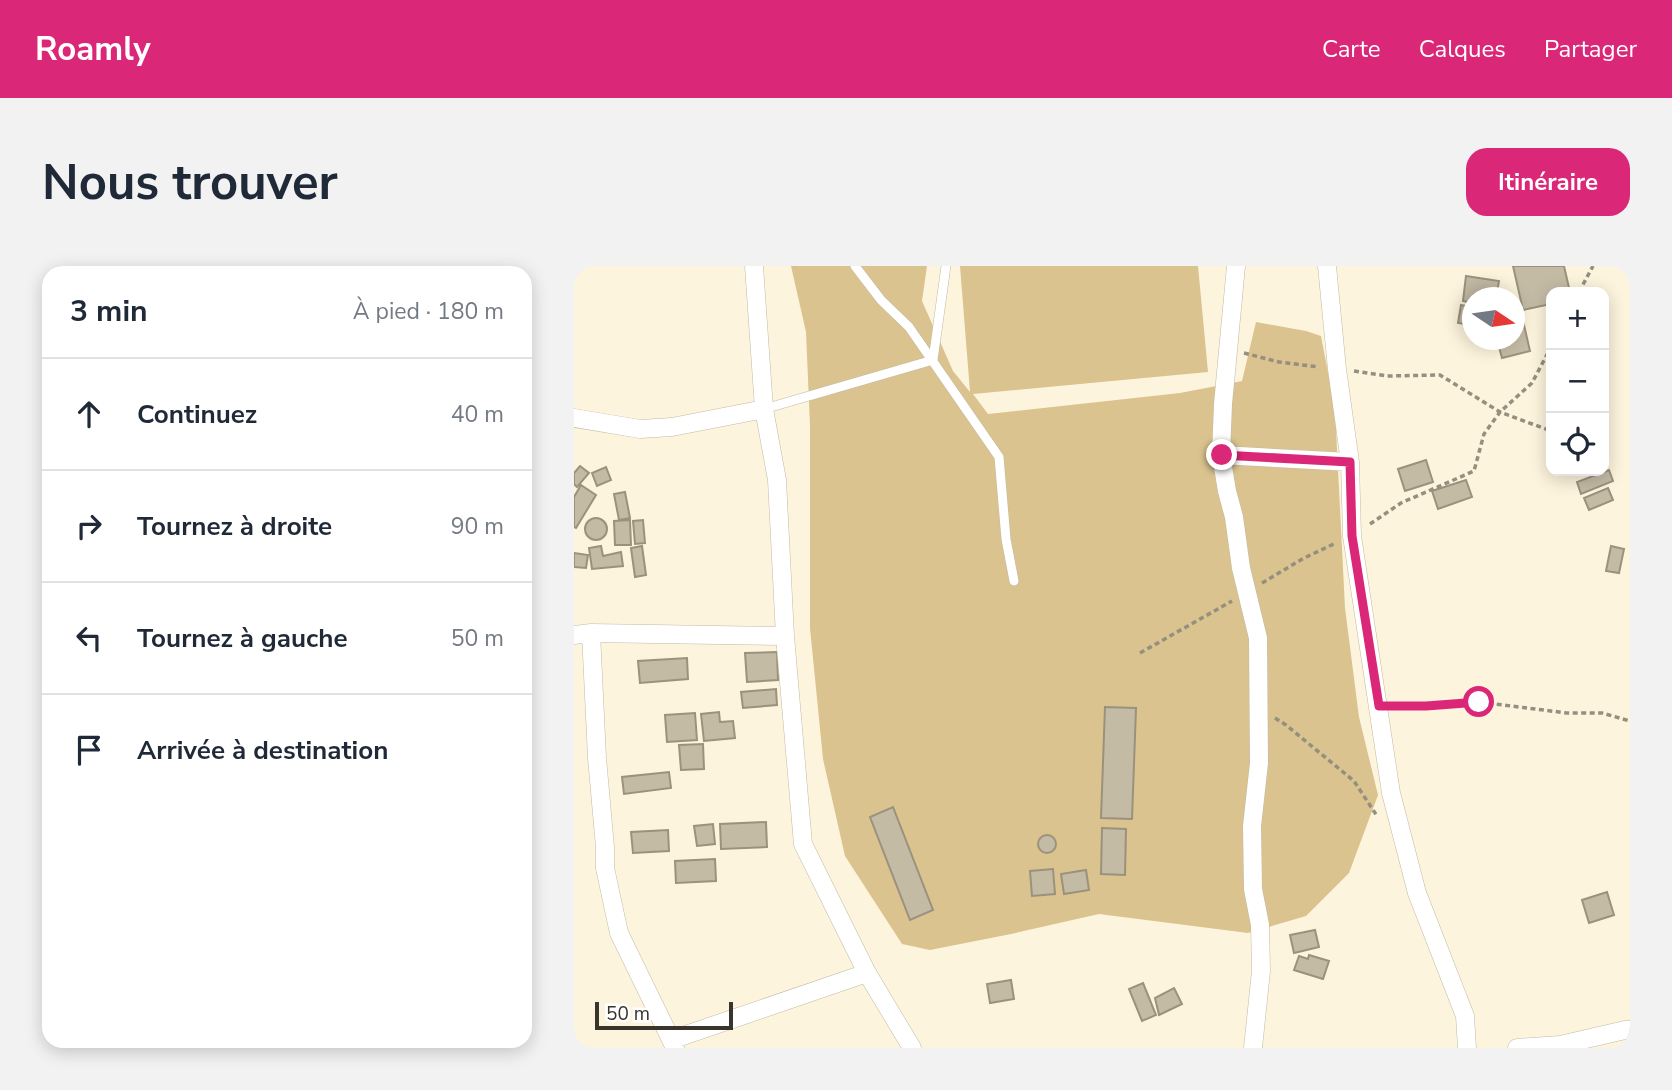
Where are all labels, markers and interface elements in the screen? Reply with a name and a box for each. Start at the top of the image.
text: Roamly [35,27,151,72]
text: Carte [1322,33,1381,65]
text: Calques [1419,33,1506,65]
text: Partager [1544,33,1637,65]
button: Itinéraire [1466,148,1630,216]
text: Nous trouver [42,149,338,216]
north arrow [1462,287,1525,350]
map controls [1546,287,1609,476]
button: + [1546,287,1609,350]
text: 3 min [70,291,148,332]
text: À pied · 180 m [353,296,504,327]
button: − [1546,350,1609,413]
icon: ahead [70,395,108,433]
text: Continuez [137,397,257,432]
text: 40 m [451,399,504,430]
button: locate [1546,413,1609,476]
route end [1206,439,1237,470]
icon: right [70,507,108,545]
text: Tournez à droite [137,509,332,544]
text: 90 m [451,511,504,542]
icon: left [70,619,108,657]
text: Tournez à gauche [137,621,348,656]
text: 50 m [451,623,504,654]
route start [1463,686,1494,717]
icon: arrive [70,731,108,769]
text: Arrivée à destination [137,733,388,768]
scale bar [595,999,733,1031]
text: 50 m [606,1001,650,1027]

